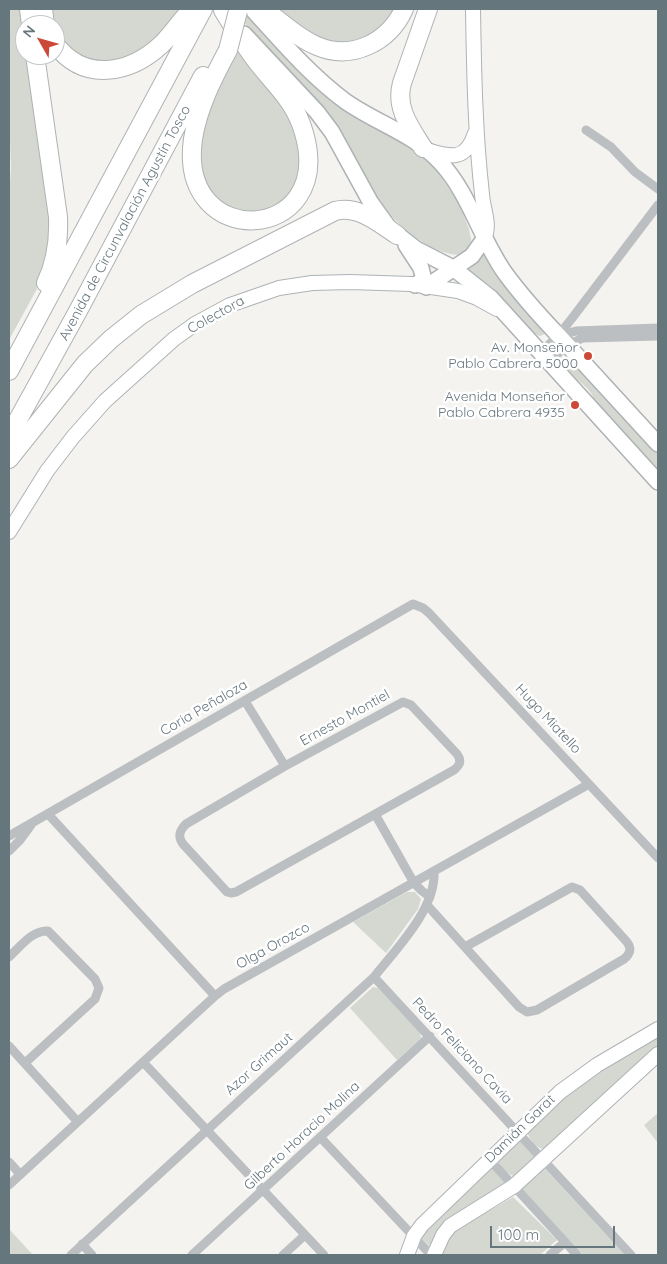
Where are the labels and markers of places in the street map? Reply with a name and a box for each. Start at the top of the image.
place label: Av. Monseñor Pablo Cabrera 5000 [448,340,578,372]
marker: Av. Monseñor Pablo Cabrera 5000 [582,350,594,362]
place label: Avenida Monseñor Pablo Cabrera 4935 [438,389,565,422]
marker: Avenida Monseñor Pablo Cabrera 4935 [569,399,581,411]

